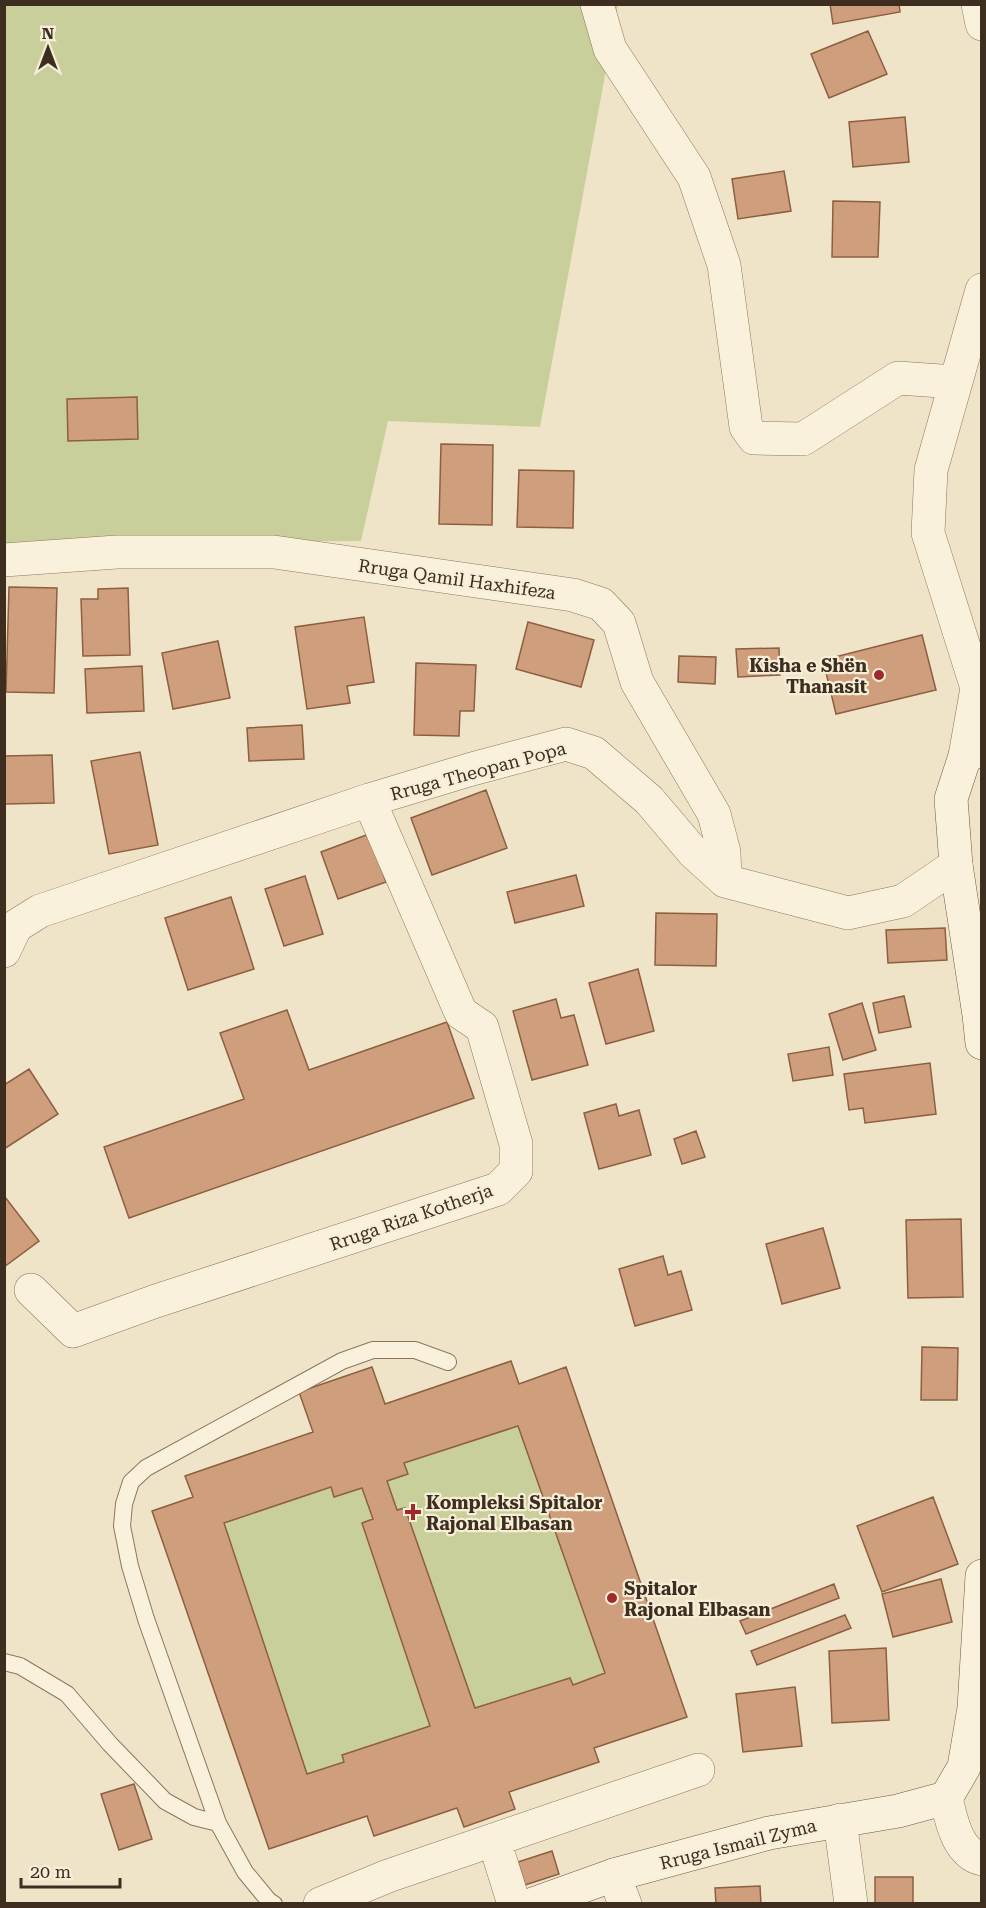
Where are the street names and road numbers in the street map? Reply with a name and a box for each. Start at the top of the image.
street label: Rruga Qamil Haxhifeza [357,555,557,603]
street label: Rruga Theopan Popa [388,737,568,805]
street label: Rruga Riza Kotherja [327,1179,495,1255]
street label: Rruga Ismail Zyma [657,1814,819,1874]

